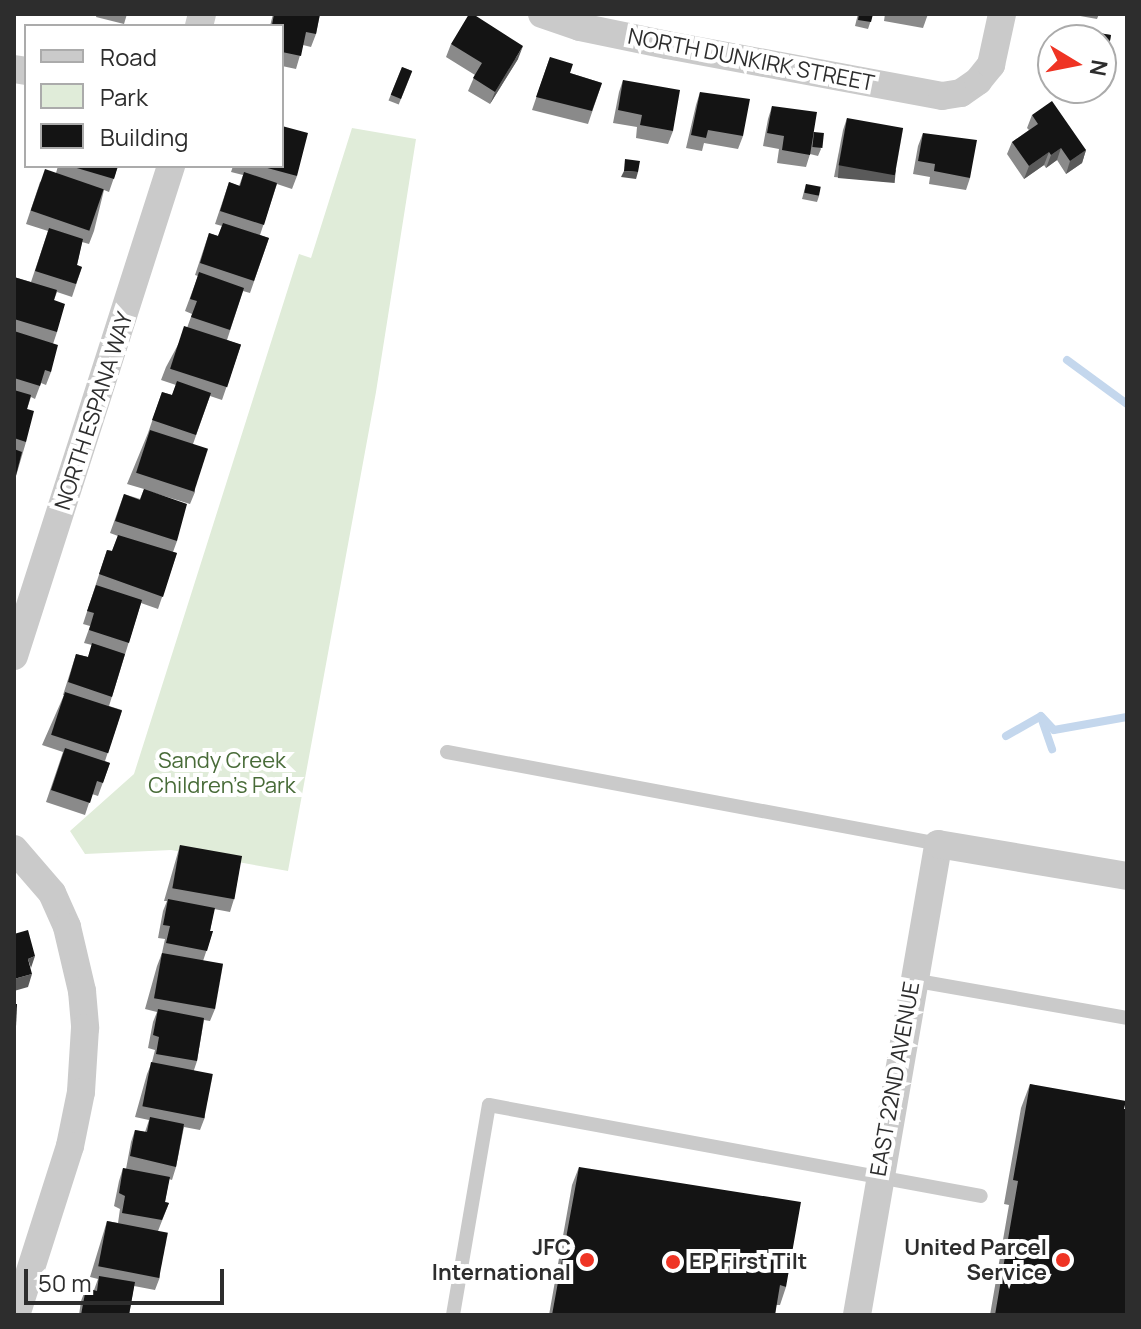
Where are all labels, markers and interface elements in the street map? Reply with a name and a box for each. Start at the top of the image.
street label: NORTH DUNKIRK STREET [625,23,877,97]
legend [24,24,284,168]
north arrow [1037,24,1117,104]
text: Road [100,40,157,73]
text: N [1083,57,1115,78]
text: Park [100,80,148,113]
text: Building [100,120,188,153]
street label: NORTH ESPANA WAY [50,309,138,513]
park label: Sandy Creek Children's Park [148,747,296,798]
street label: EAST 22ND AVENUE [865,979,925,1179]
place label: JFC International [432,1234,571,1286]
place label: United Parcel Service [904,1234,1047,1286]
place label: EP First Tilt [689,1249,807,1275]
marker: JFC International [578,1251,596,1269]
marker: United Parcel Service [1054,1251,1072,1269]
scale bar [28,1253,228,1303]
marker: EP First Tilt [664,1253,682,1271]
text: 50 m [38,1266,92,1299]

